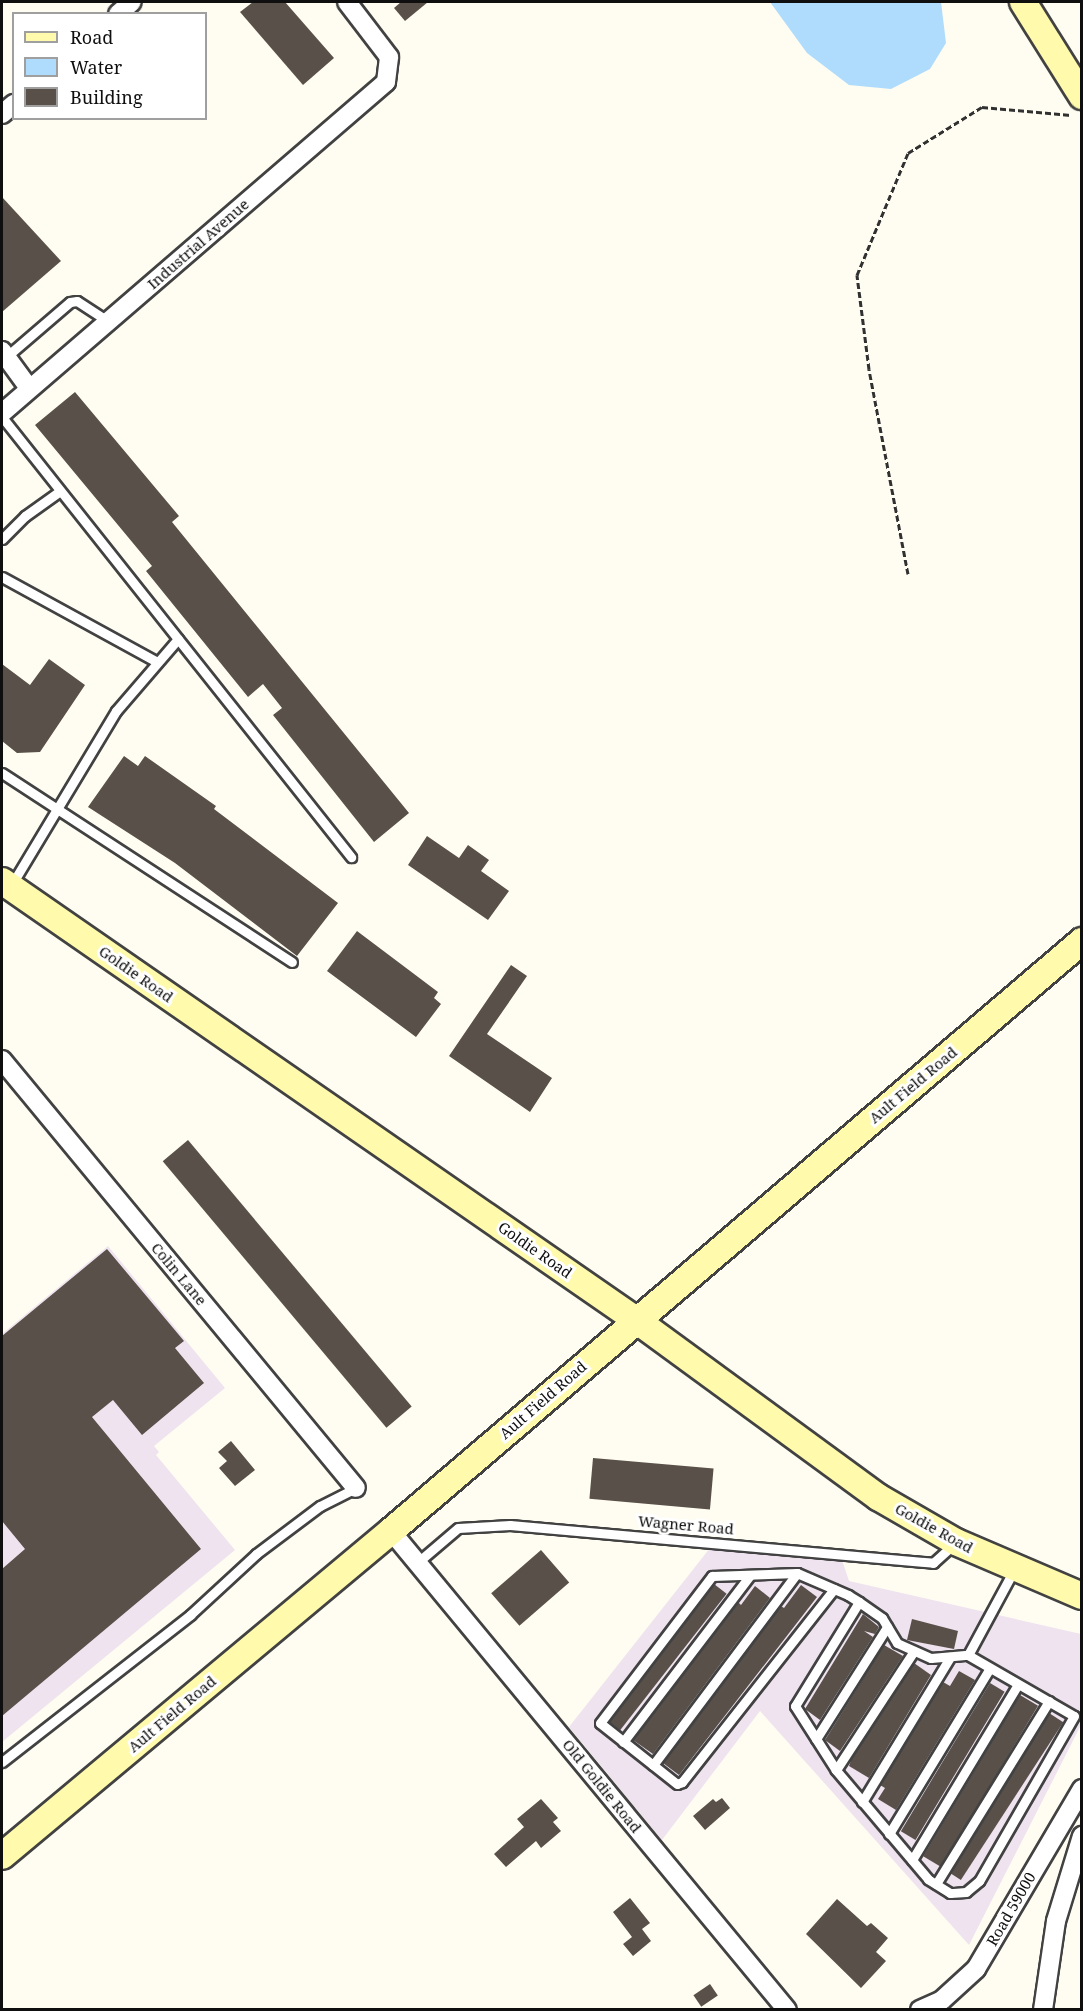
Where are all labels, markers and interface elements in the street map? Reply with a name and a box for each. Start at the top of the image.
legend [12,12,207,120]
text: Road [70,25,113,49]
text: Water [70,55,122,79]
text: Building [70,85,143,109]
street label: Industrial Avenue [144,195,252,293]
street label: Goldie Road [96,942,176,1006]
street label: Ault Field Road [865,1043,961,1127]
street label: Goldie Road [495,1218,575,1282]
street label: Colin Lane [148,1239,210,1309]
street label: Ault Field Road [496,1357,590,1443]
street label: Goldie Road [892,1499,976,1557]
street label: Wagner Road [637,1512,735,1538]
street label: Ault Field Road [124,1672,220,1756]
street label: Old Goldie Road [559,1736,645,1836]
street label: Road 59000 [983,1869,1039,1949]

